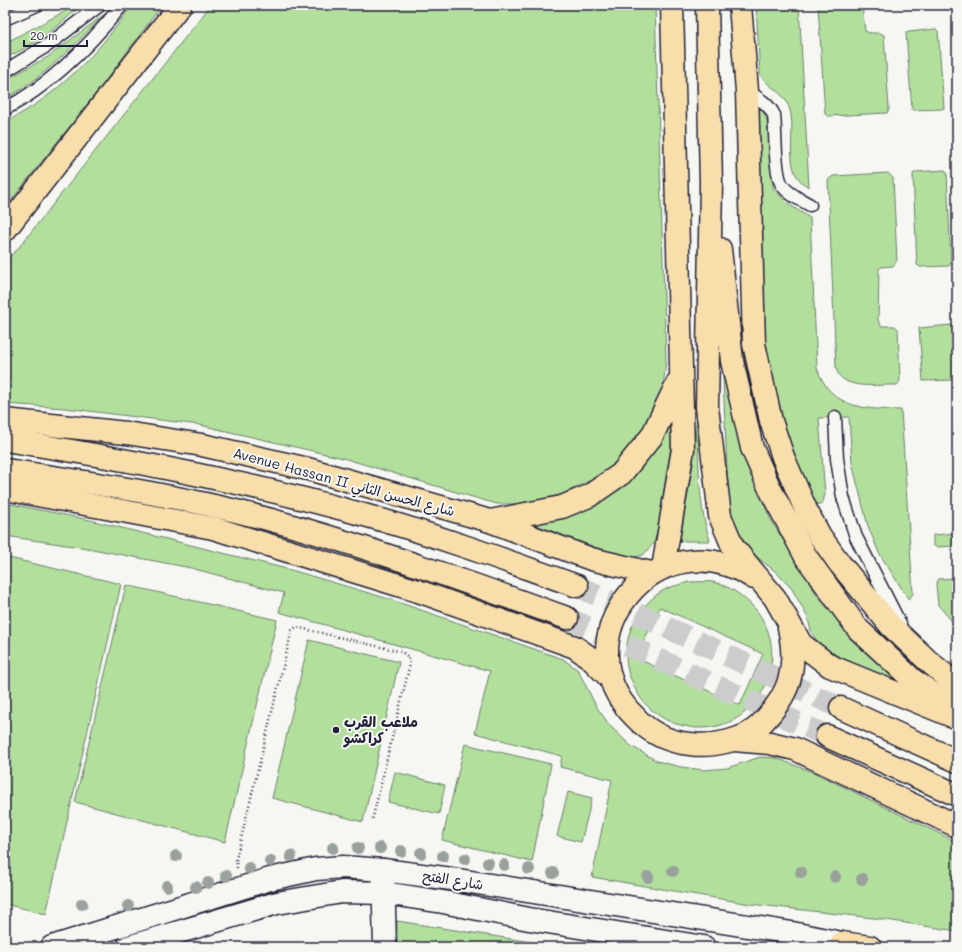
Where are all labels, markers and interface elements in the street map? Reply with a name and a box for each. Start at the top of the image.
scale bar [24,22,87,48]
text: 20 m [30,27,58,43]
street label: Avenue Hassan II شارع الحسن الثاني [230,443,457,524]
place label: ملاعب القرب كراكشو [343,712,418,748]
marker: ملاعب القرب كراكشو [331,725,341,735]
street label: شارع الفتح [421,865,485,895]

